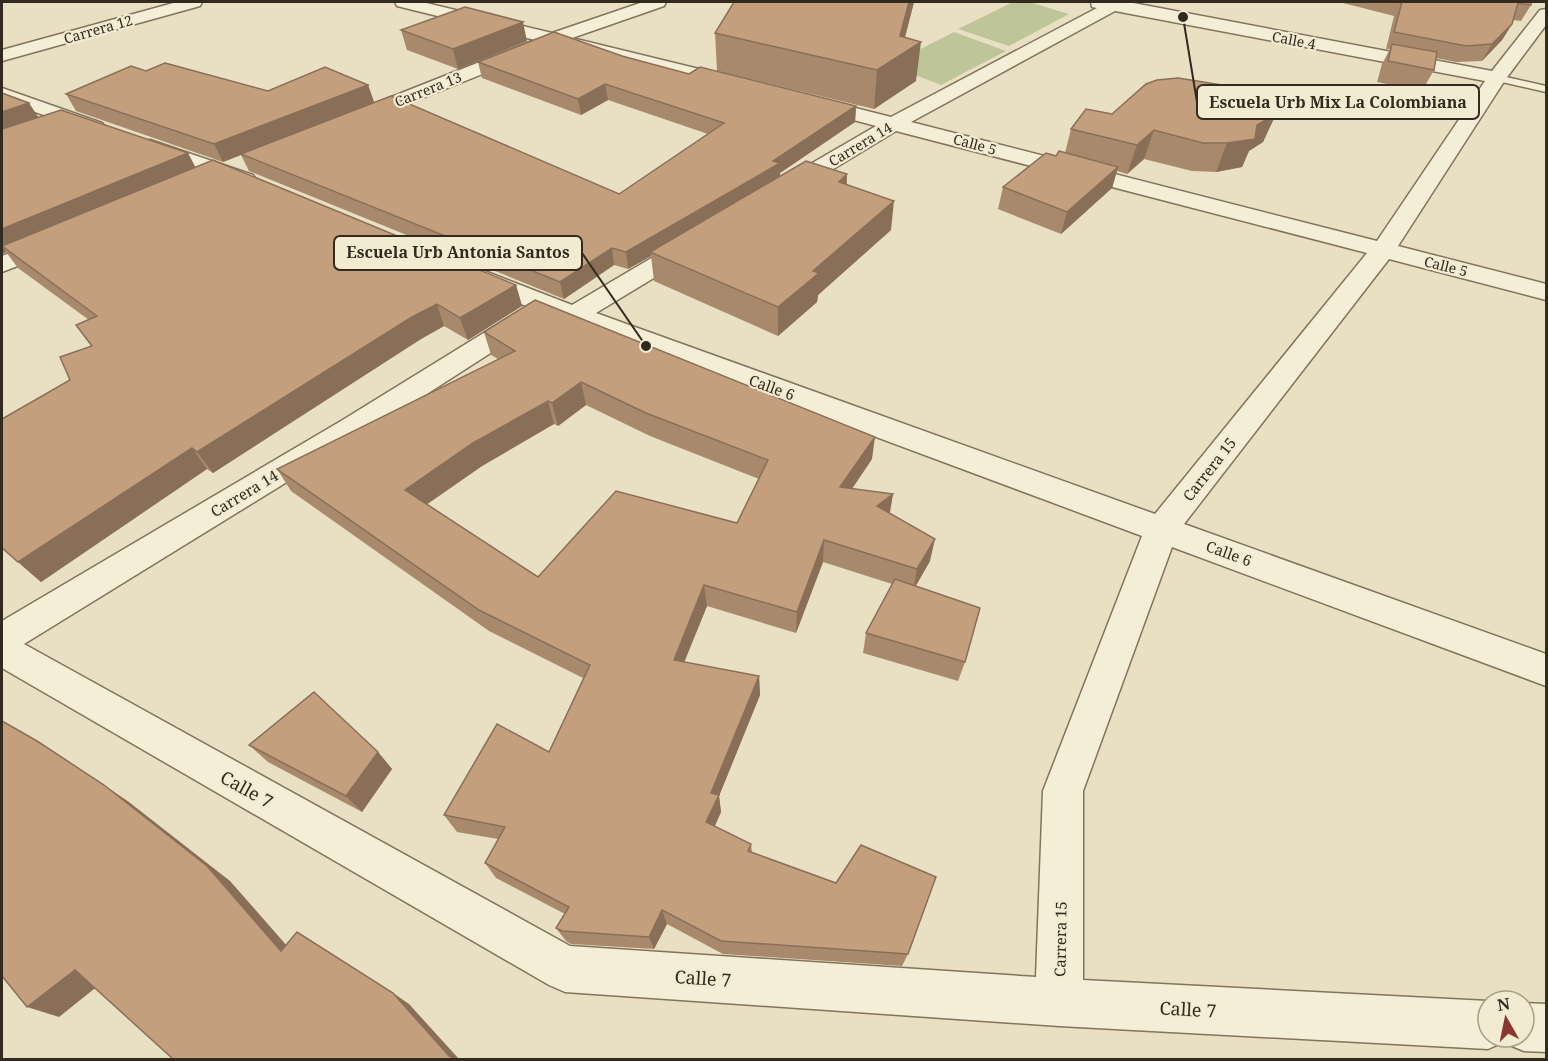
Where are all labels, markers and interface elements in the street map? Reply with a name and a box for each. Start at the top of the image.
street label: Carrera 12 [61,10,135,48]
street label: Calle 4 [1271,26,1318,54]
street label: Carrera 13 [392,67,464,111]
callout: Escuela Urb Mix La Colombiana [1197,85,1479,119]
text: Escuela Urb Mix La Colombiana [1209,91,1467,113]
street label: Carrera 14 [825,118,895,170]
street label: Calle 5 [951,129,999,159]
callout: Escuela Urb Antonia Santos [334,236,582,270]
text: Escuela Urb Antonia Santos [346,241,570,263]
street label: Calle 5 [1422,251,1470,281]
street label: Calle 6 [746,370,798,404]
street label: Carrera 15 [1178,433,1240,505]
street label: Carrera 14 [206,465,282,521]
street label: Calle 6 [1203,536,1255,570]
street label: Calle 7 [216,765,278,813]
street label: Carrera 15 [1049,901,1071,977]
street label: Calle 7 [674,964,732,992]
north arrow [1476,989,1536,1049]
text: N [1496,992,1512,1016]
street label: Calle 7 [1159,996,1217,1022]

